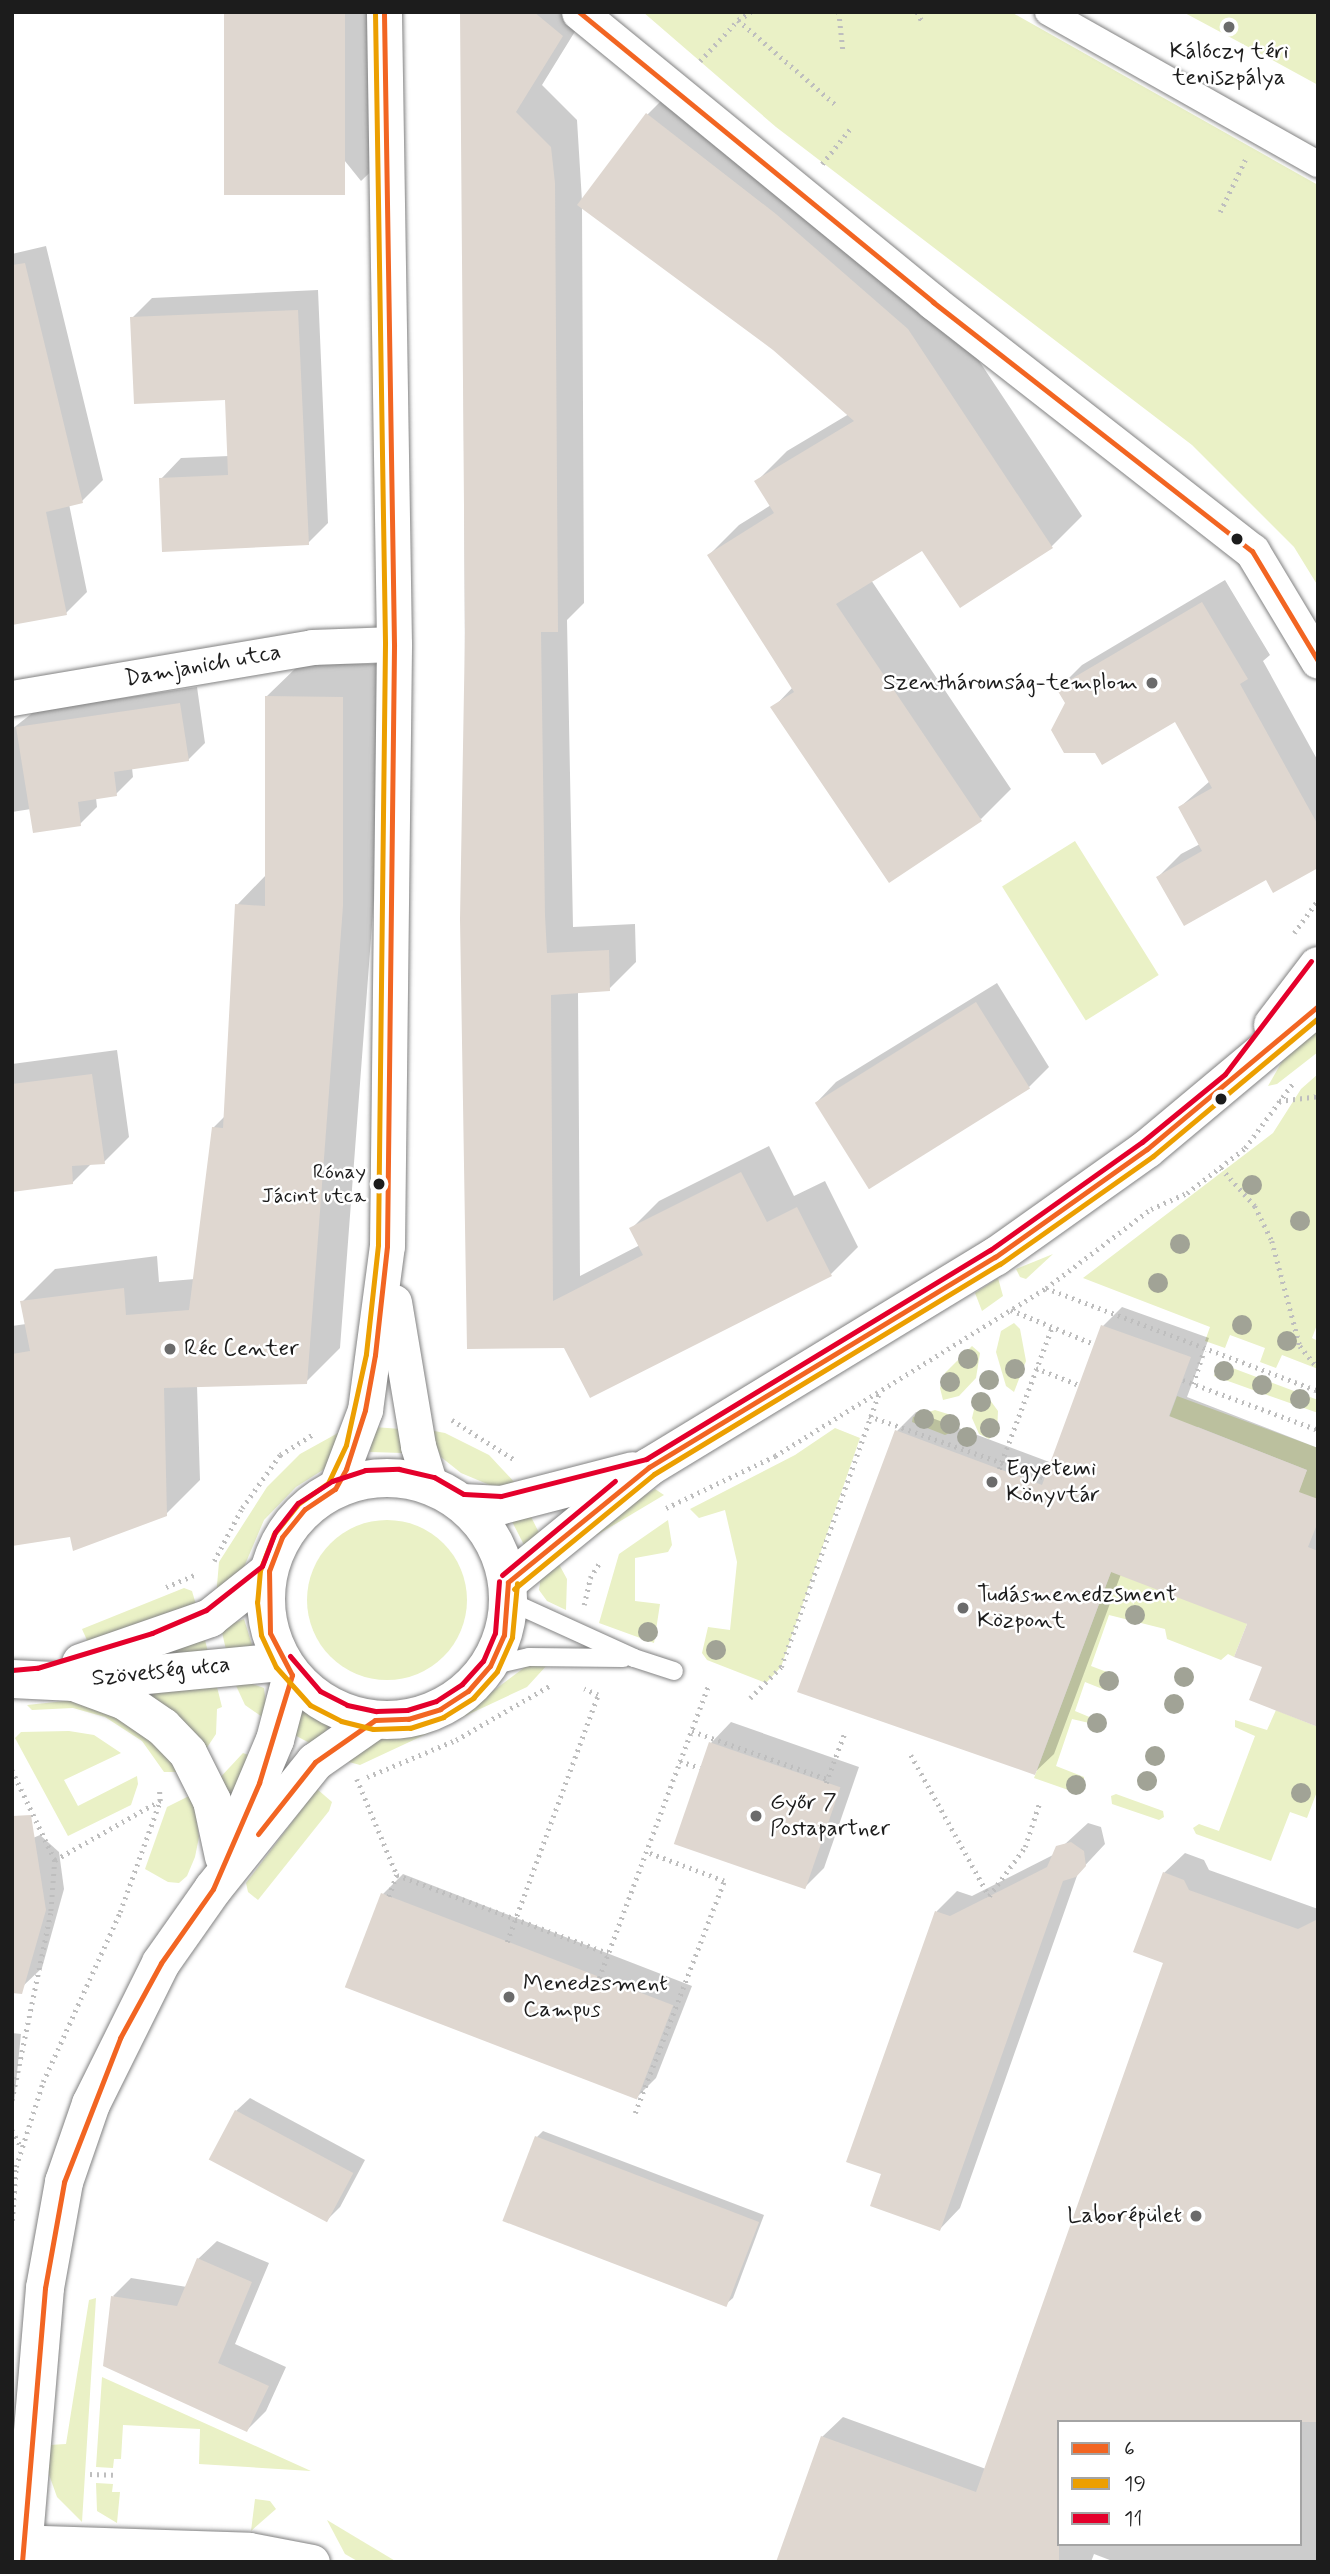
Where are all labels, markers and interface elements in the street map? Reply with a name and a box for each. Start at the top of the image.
marker: Kálóczy téri teniszpálya [1221,19,1237,35]
place label: Kálóczy téri teniszpálya [1169,38,1289,92]
unlabelled marker [1230,532,1244,546]
street label: Damjanich utca [123,639,283,693]
place label: Szentháromság-templom [883,669,1138,697]
marker: Szentháromság-templom [1144,675,1160,691]
unlabelled marker [1214,1092,1228,1106]
place label: Rónay Jácint utca [262,1159,366,1209]
marker: Rónay Jácint utca [372,1177,386,1191]
place label: Réc Center [184,1335,295,1363]
marker: Réc Center [162,1341,178,1357]
place label: Egyetemi Könyvtár [1006,1455,1100,1509]
marker: Egyetemi Könyvtár [984,1474,1000,1490]
place label: Tudásmenedzsment Központ [977,1581,1177,1635]
marker: Tudásmenedzsment Központ [955,1600,971,1616]
street label: Szövetség utca [87,1651,235,1693]
place label: Győr 7 Postapartner [770,1789,890,1843]
marker: Győr 7 Postapartner [748,1808,764,1824]
place label: Menedzsment Campus [523,1970,668,2024]
marker: Menedzsment Campus [501,1989,517,2005]
place label: Laborépület [1067,2202,1182,2230]
marker: Laborépület [1188,2208,1204,2224]
legend [1057,2420,1302,2546]
text: 6 [1124,2435,1135,2463]
text: 19 [1124,2470,1146,2498]
text: 11 [1124,2505,1142,2533]

